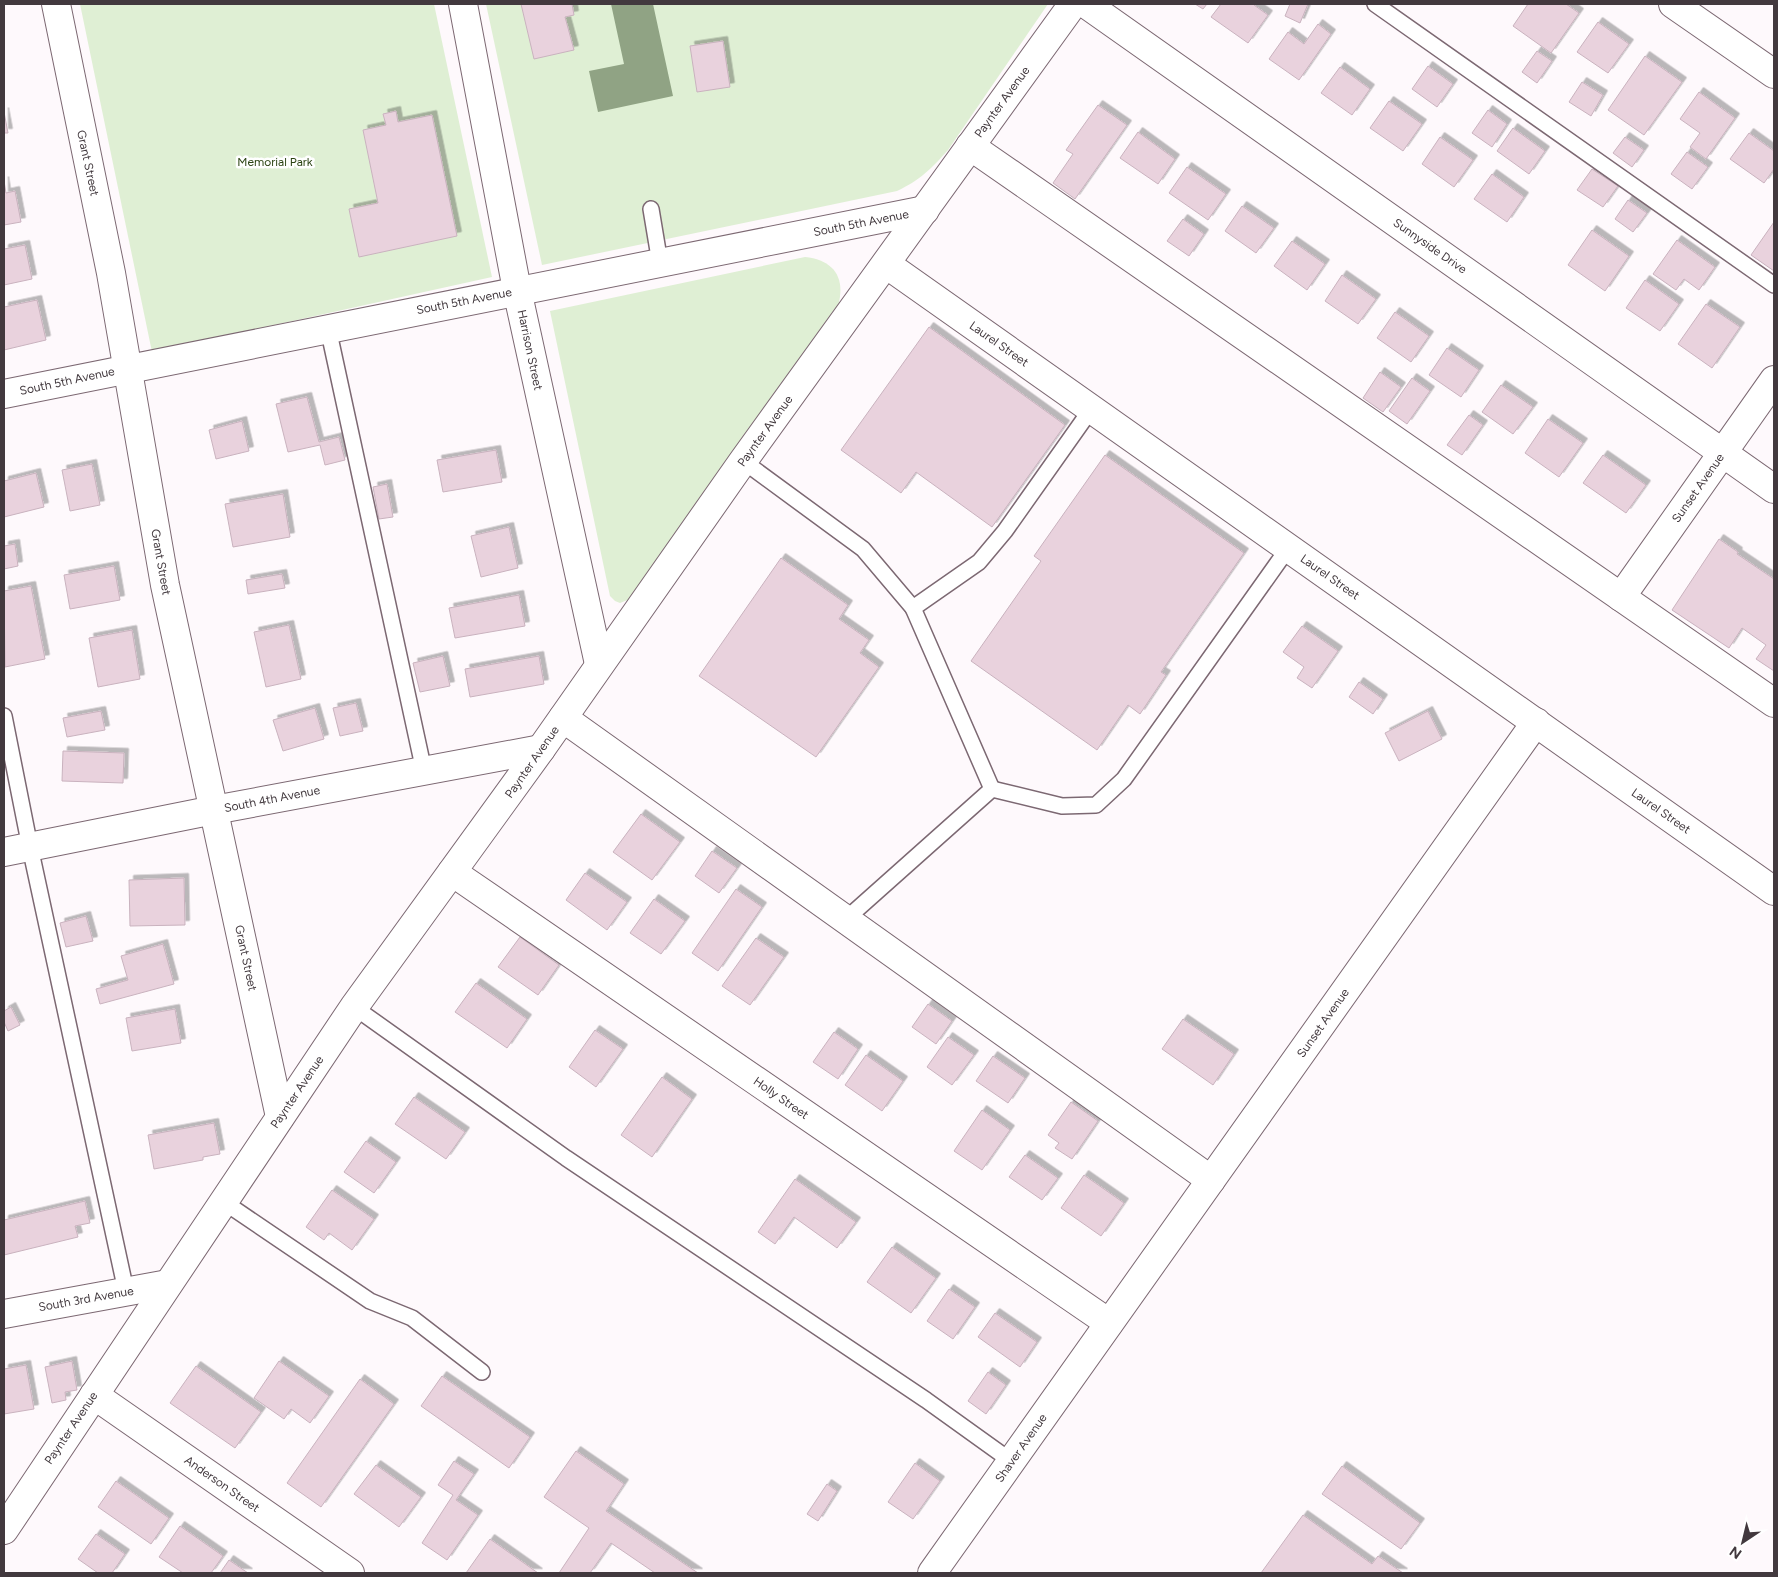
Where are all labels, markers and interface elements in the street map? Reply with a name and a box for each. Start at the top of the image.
street label: Paynter Avenue [971,63,1033,140]
street label: Grant Street [74,129,102,198]
park label: Memorial Park [237,155,313,169]
street label: South 5th Avenue [812,207,910,239]
street label: Sunnyside Drive [1391,215,1470,277]
street label: South 5th Avenue [415,285,513,317]
street label: Harrison Street [515,309,545,392]
street label: Laurel Street [967,319,1032,370]
street label: South 5th Avenue [18,364,116,398]
street label: Paynter Avenue [734,392,796,469]
street label: Sunset Avenue [1669,450,1727,525]
street label: Grant Street [148,528,174,597]
street label: Laurel Street [1298,552,1363,603]
street label: Paynter Avenue [502,723,562,801]
street label: South 4th Avenue [223,783,322,815]
street label: Laurel Street [1629,786,1694,837]
street label: Grant Street [232,924,260,993]
street label: Sunset Avenue [1294,985,1352,1060]
street label: Paynter Avenue [268,1053,327,1131]
street label: Holly Street [751,1074,812,1122]
street label: South 3rd Avenue [37,1284,135,1314]
street label: Paynter Avenue [42,1389,101,1467]
street label: Shaver Avenue [992,1411,1050,1485]
street label: Anderson Street [182,1453,263,1515]
north arrow [1718,1517,1768,1567]
text: N [1727,1542,1745,1562]

